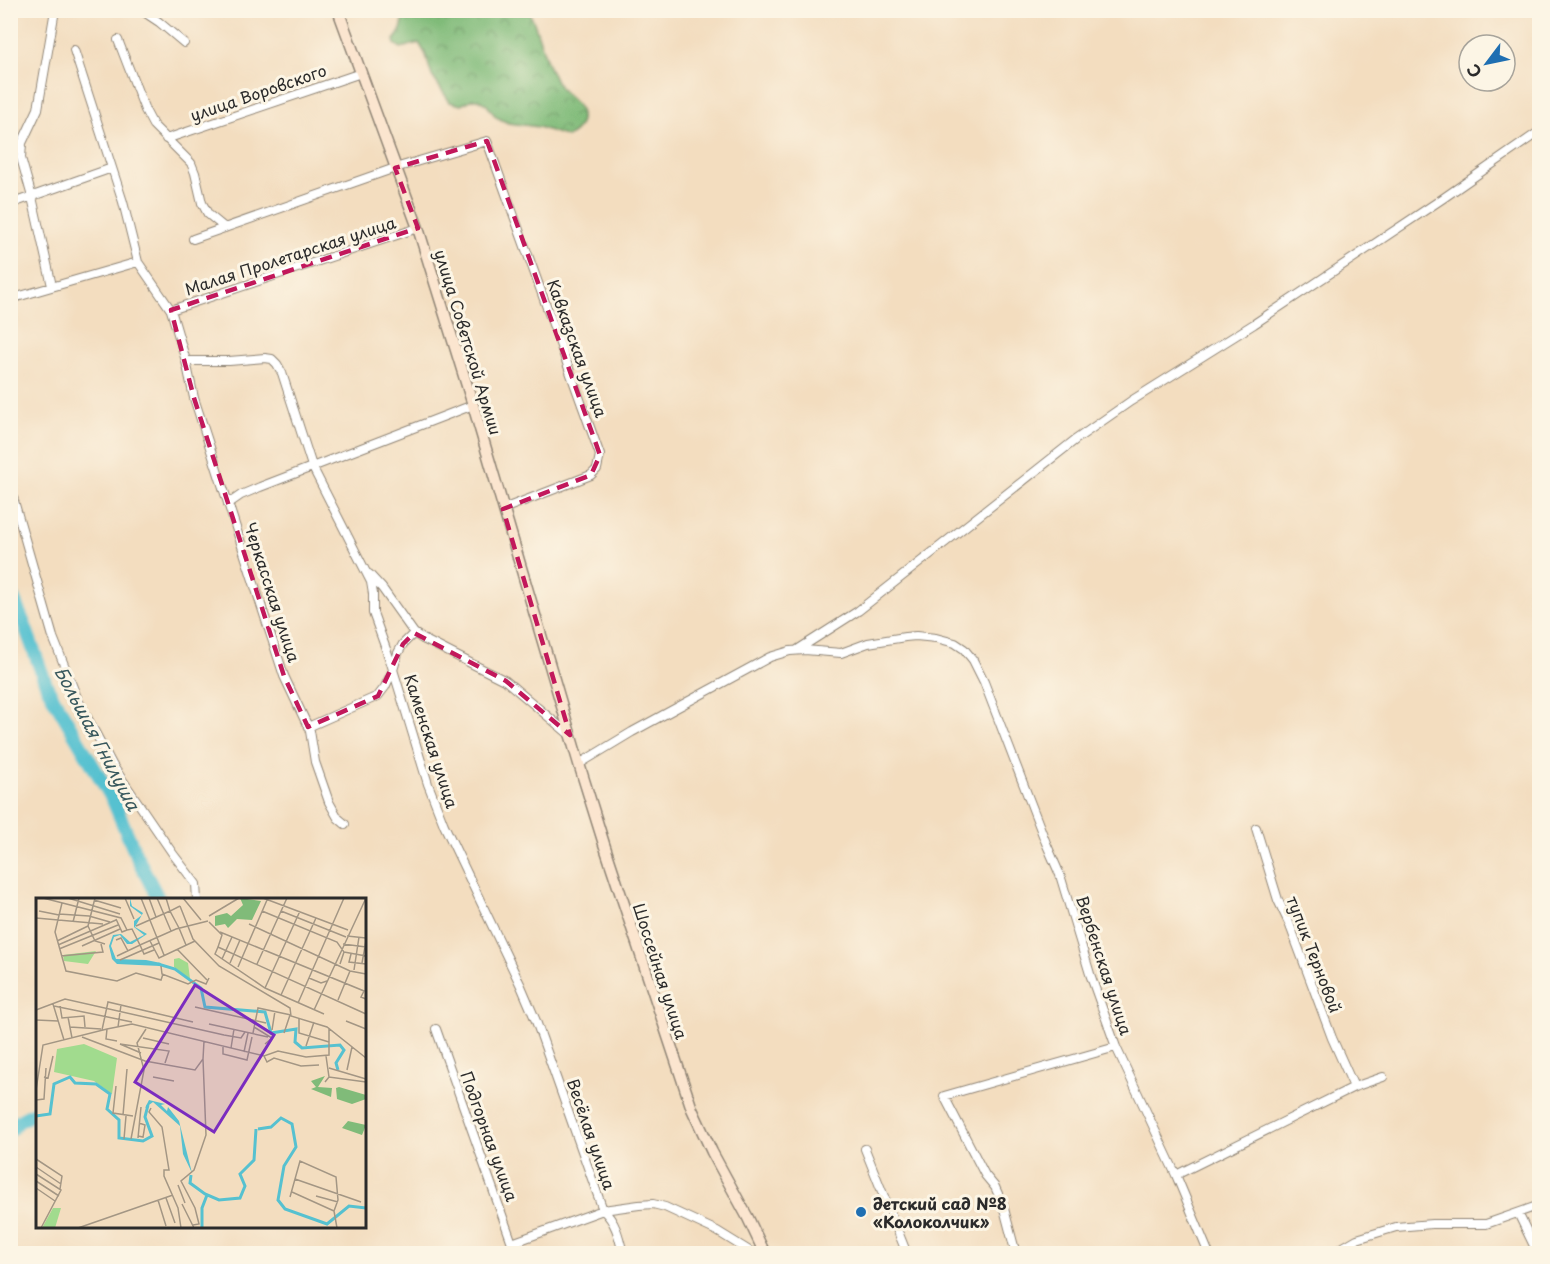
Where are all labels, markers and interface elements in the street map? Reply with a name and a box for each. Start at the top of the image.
north arrow [1457,33,1517,93]
street label: улица Воровского [187,57,329,127]
text: С [1460,60,1487,83]
street label: Малая Пролетарская улица [181,209,399,301]
street label: улица Советской Армии [429,246,509,438]
street label: Кавказская улица [542,276,614,420]
street label: Черкасская улица [239,519,307,665]
water label: Большая Гнилуша [49,661,148,816]
street label: Каменская улица [399,671,465,811]
street label: Вербенская улица [1071,892,1139,1038]
street label: тупик Терновой [1282,892,1348,1016]
inset map [36,898,366,1228]
street label: Шоссейная улица [628,900,694,1042]
street label: Подгорная улица [455,1068,525,1204]
street label: Весёлая улица [562,1075,622,1193]
place label: детский сад №8 «Колоколчик» [873,1191,1007,1233]
marker: детский сад №8 «Колоколчик» [854,1205,868,1219]

